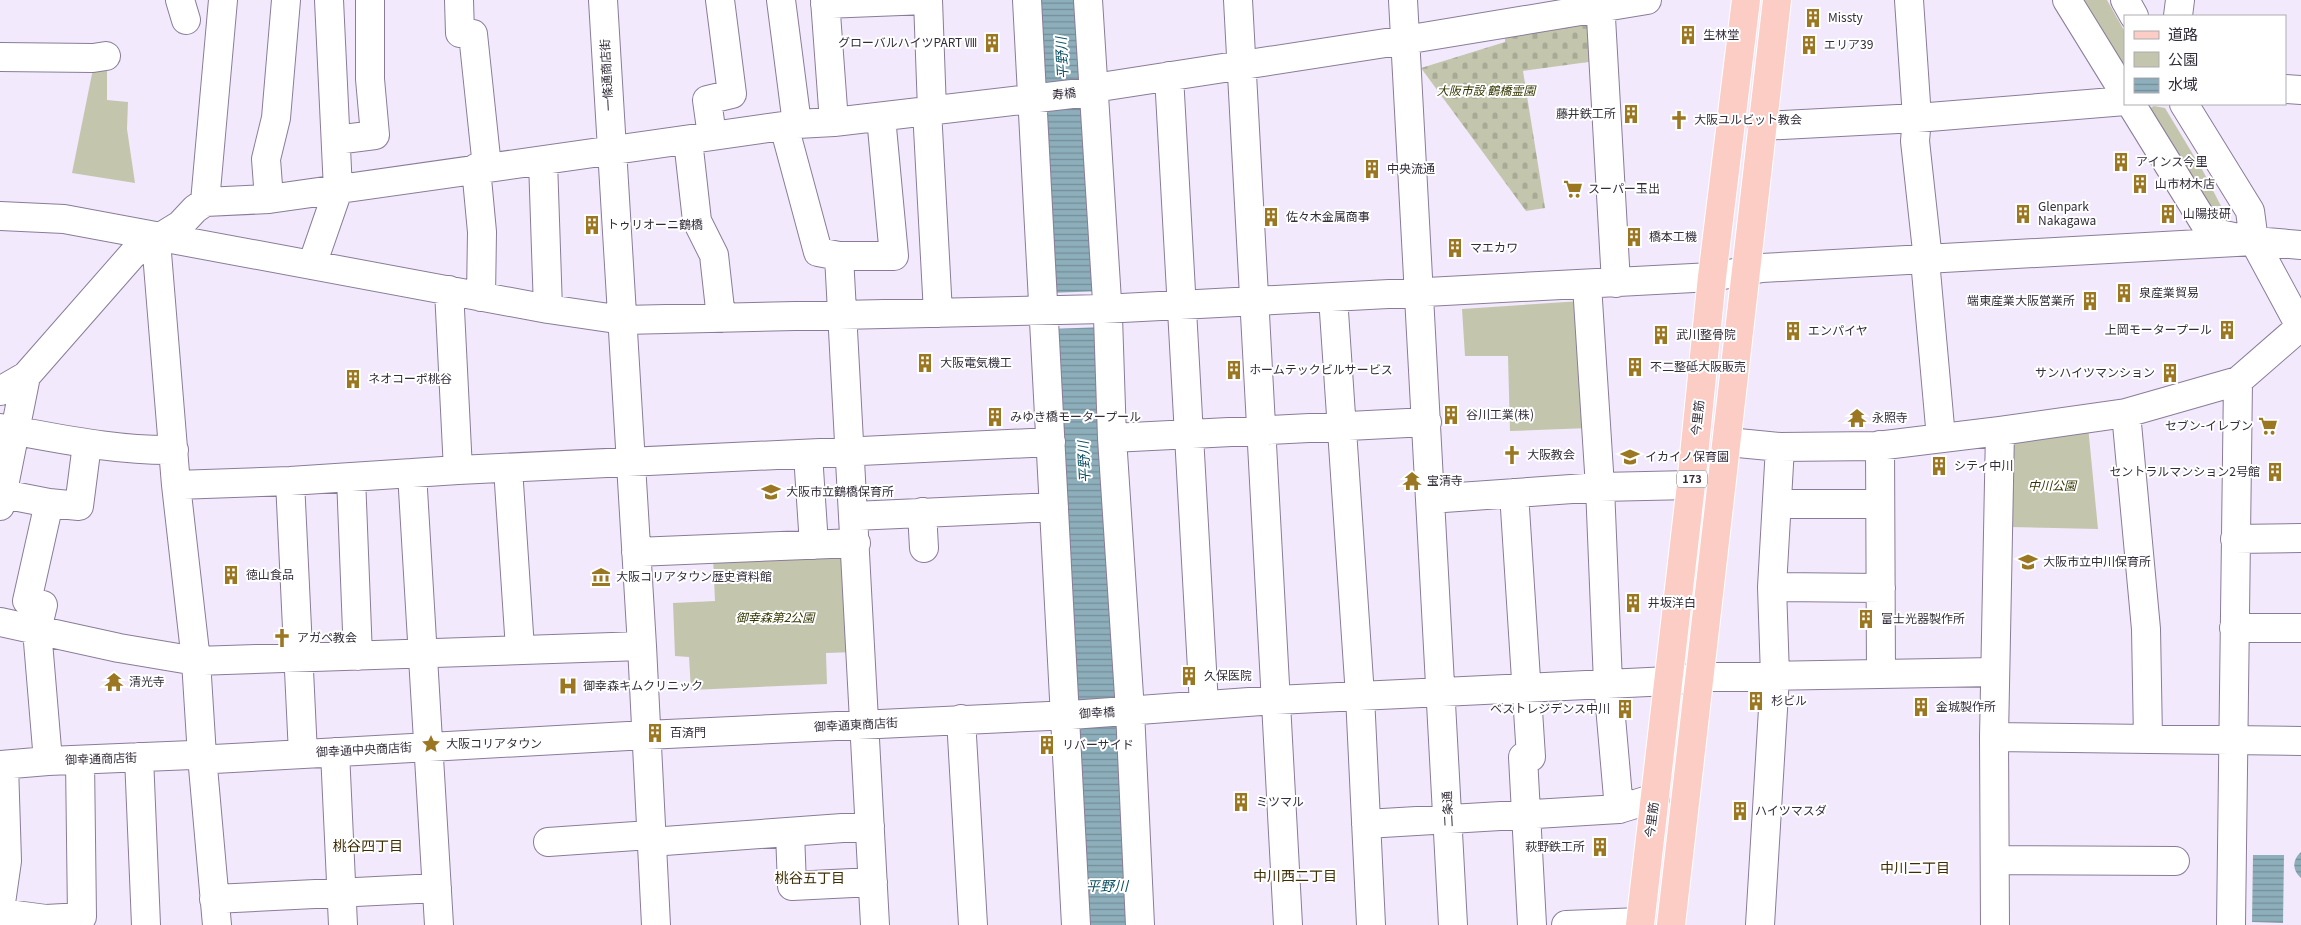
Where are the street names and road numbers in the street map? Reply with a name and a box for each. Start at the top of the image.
street label: 一條通商店街 [595,39,616,111]
street label: 寿橋 [1051,83,1077,102]
street label: 今里筋 [1686,399,1707,437]
road number: 173 [1677,470,1707,488]
street label: 御幸橋 [1078,702,1115,721]
street label: 御幸通東商店街 [814,713,898,734]
street label: 御幸通中央商店街 [316,738,412,760]
street label: 御幸通商店街 [65,748,137,767]
street label: 二条通 [1437,791,1456,828]
street label: 今里筋 [1640,801,1661,839]

